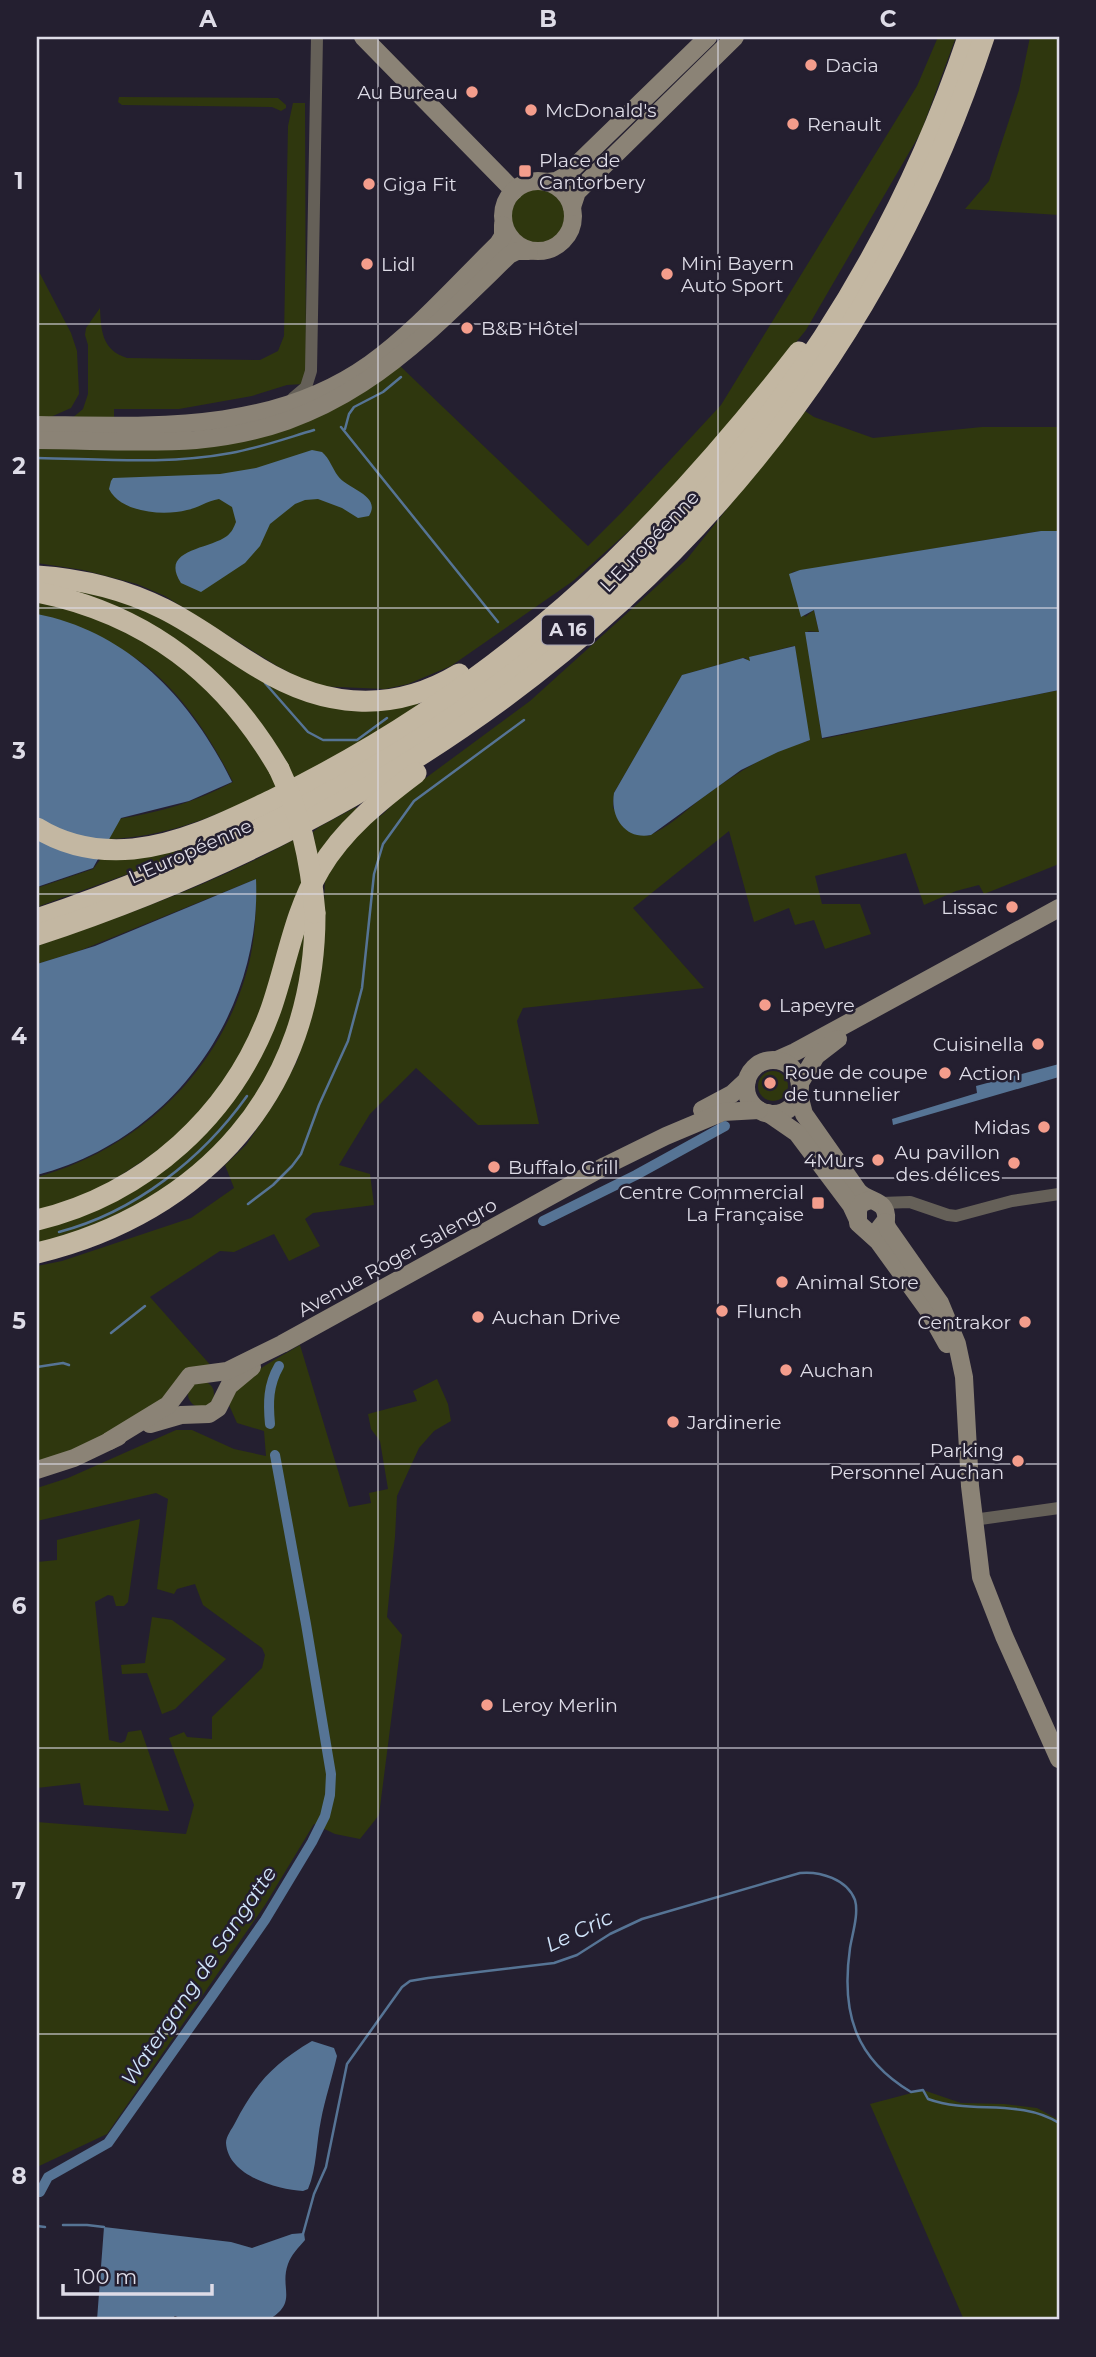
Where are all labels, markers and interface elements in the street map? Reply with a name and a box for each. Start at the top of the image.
text: A [198,5,217,33]
text: B [539,5,557,33]
text: C [880,5,897,33]
place label: Dacia [825,54,879,77]
marker: Dacia [803,57,819,73]
place label: Au Bureau [357,81,458,104]
marker: Au Bureau [464,84,480,100]
place label: McDonald's [545,99,657,122]
marker: McDonald's [523,102,539,118]
place label: Renault [807,113,882,136]
marker: Renault [785,116,801,132]
place label: Place de Cantorbery [539,149,646,194]
marker: Place de Cantorbery [517,163,533,179]
text: 1 [14,167,24,195]
place label: Giga Fit [383,173,457,196]
marker: Giga Fit [361,176,377,192]
place label: Mini Bayern Auto Sport [681,252,794,297]
place label: Lidl [381,253,415,276]
marker: Lidl [359,256,375,272]
marker: Mini Bayern Auto Sport [659,266,675,282]
place label: B&B Hôtel [481,317,579,340]
marker: B&B Hôtel [459,320,475,336]
text: 2 [12,452,26,480]
street label: L'Européenne [595,486,704,597]
road number: A 16 [542,616,594,644]
text: 3 [11,737,26,765]
street label: L'Européenne [125,814,255,889]
place label: Lissac [941,896,998,919]
marker: Lissac [1004,899,1020,915]
place label: Lapeyre [779,994,855,1017]
marker: Lapeyre [757,997,773,1013]
text: 4 [11,1022,27,1050]
place label: Cuisinella [933,1033,1024,1056]
marker: Cuisinella [1030,1036,1046,1052]
place label: Roue de coupe de tunnelier [784,1061,928,1106]
place label: Action [959,1062,1021,1085]
marker: Action [937,1065,953,1081]
marker: Roue de coupe de tunnelier [762,1075,778,1091]
place label: Midas [973,1116,1030,1139]
marker: Midas [1036,1119,1052,1135]
place label: Au pavillon des délices [895,1141,1000,1186]
place label: 4Murs [804,1149,864,1172]
marker: 4Murs [870,1152,886,1168]
marker: Au pavillon des délices [1006,1155,1022,1171]
place label: Buffalo Grill [508,1156,619,1179]
marker: Buffalo Grill [486,1159,502,1175]
place label: Centre Commercial La Française [619,1181,804,1226]
street label: Avenue Roger Salengro [294,1193,501,1322]
marker: Centre Commercial La Française [810,1195,826,1211]
place label: Animal Store [796,1271,919,1294]
marker: Animal Store [774,1274,790,1290]
place label: Flunch [736,1300,802,1323]
marker: Flunch [714,1303,730,1319]
place label: Auchan Drive [492,1306,620,1329]
text: 5 [12,1307,26,1335]
marker: Auchan Drive [470,1309,486,1325]
place label: Centrakor [917,1311,1011,1334]
marker: Centrakor [1017,1314,1033,1330]
place label: Auchan [800,1359,874,1382]
marker: Auchan [778,1362,794,1378]
place label: Jardinerie [686,1411,781,1434]
marker: Jardinerie [665,1414,681,1430]
place label: Parking Personnel Auchan [829,1439,1004,1484]
marker: Parking Personnel Auchan [1010,1453,1026,1469]
text: 6 [12,1592,27,1620]
place label: Leroy Merlin [501,1694,618,1717]
marker: Leroy Merlin [479,1697,495,1713]
water label: Watergang de Sangatte [116,1861,281,2090]
text: 7 [12,1877,26,1905]
water label: Le Cric [541,1904,617,1957]
text: 8 [11,2162,27,2190]
scale bar [63,2252,212,2296]
text: 100 m [74,2264,137,2289]

